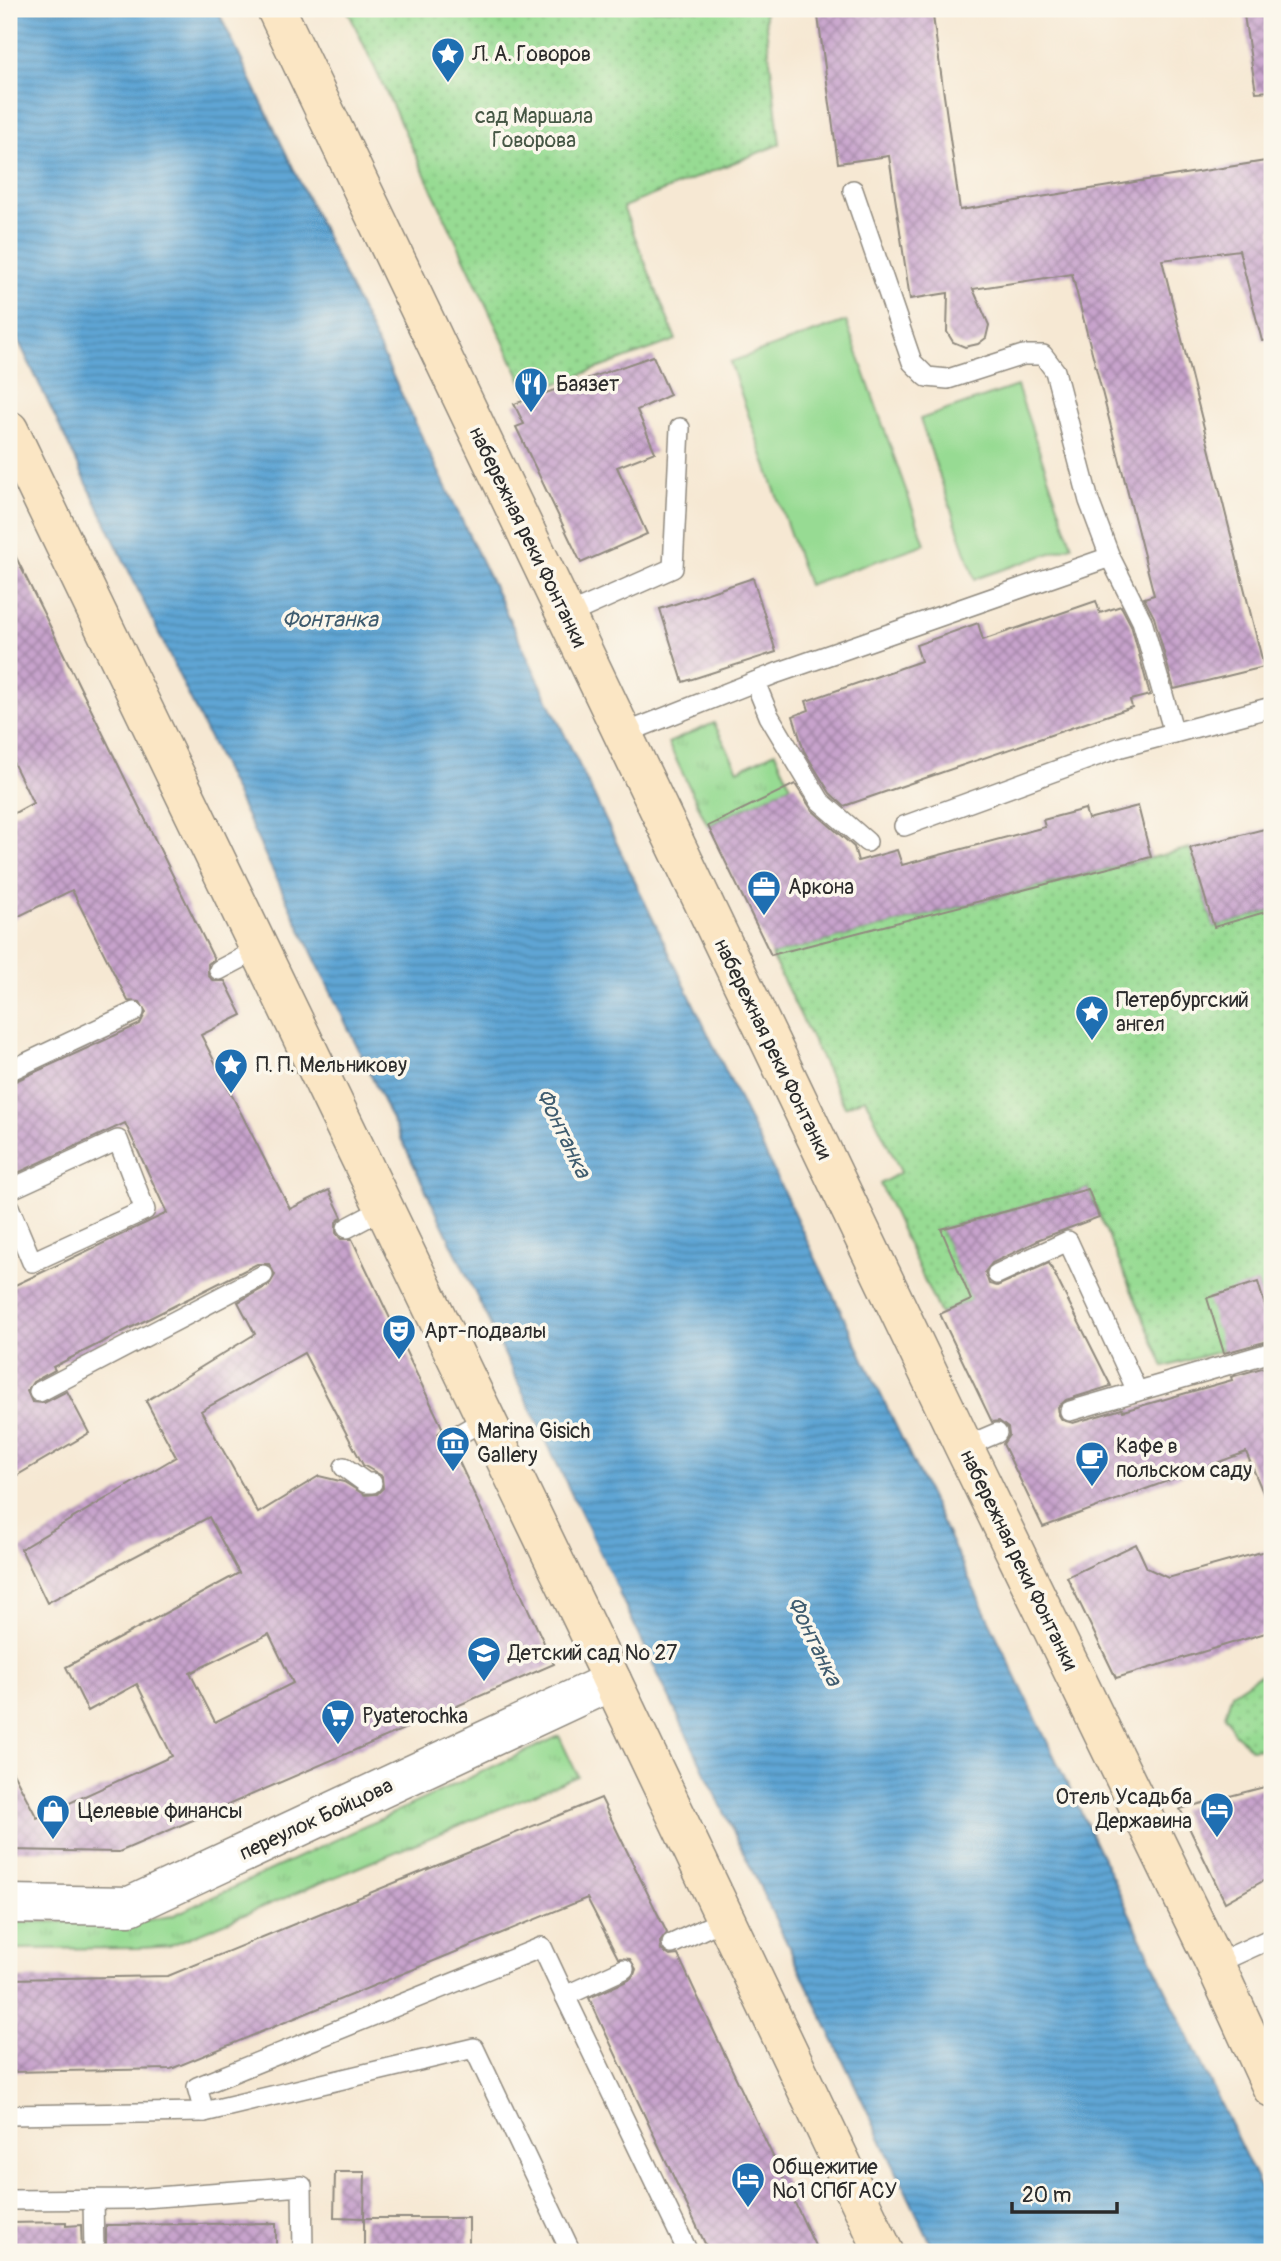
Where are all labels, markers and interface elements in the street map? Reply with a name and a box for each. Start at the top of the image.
place icon: Л. А. Говоров [429,35,467,84]
place label: Л. А. Говоров [471,41,591,68]
park label: сад Маршала Говорова [475,103,593,154]
restaurant icon: Баязет [512,365,550,414]
place label: Баязет [556,371,620,398]
street label: набережная реки Фонтанки [462,422,593,652]
water label: Фонтанка [282,605,379,634]
office icon: Аркона [745,868,783,917]
place label: Аркона [788,874,854,901]
street label: набережная реки Фонтанки [707,934,838,1164]
place label: Петербургский ангел [1116,987,1249,1038]
place icon: Петербургский ангел [1073,993,1111,1042]
place icon: П. П. Мельникову [212,1046,250,1095]
place label: П. П. Мельникову [256,1052,407,1079]
water label: Фонтанка [530,1084,598,1184]
theatre icon: Арт-подвалы [380,1312,418,1361]
place label: Арт-подвалы [424,1318,546,1345]
place label: Marina Gisich Gallery [477,1418,590,1469]
museum icon: Marina Gisich Gallery [434,1424,472,1473]
place label: Кафе в польском саду [1116,1433,1252,1484]
cafe icon: Кафе в польском саду [1073,1439,1111,1488]
street label: набережная реки Фонтанки [953,1445,1084,1675]
water label: Фонтанка [781,1592,849,1692]
school or university icon: Детский сад № 27 [465,1634,503,1683]
place label: Детский сад № 27 [507,1640,677,1667]
supermarket icon: Pyaterochka [319,1697,357,1746]
place label: Pyaterochka [362,1703,468,1730]
street label: переулок Бойцова [235,1772,397,1867]
place label: Отель Усадьба Державина [1055,1784,1192,1835]
hotel icon: Отель Усадьба Державина [1198,1790,1236,1839]
shop icon: Целевые финансы [34,1792,72,1841]
place label: Целевые финансы [78,1798,242,1825]
place label: Общежитие №1 СПбГАСУ [772,2154,897,2205]
hotel icon: Общежитие №1 СПбГАСУ [729,2160,767,2209]
scale bar [1012,2170,1116,2214]
text: 20 m [1022,2182,1071,2209]

